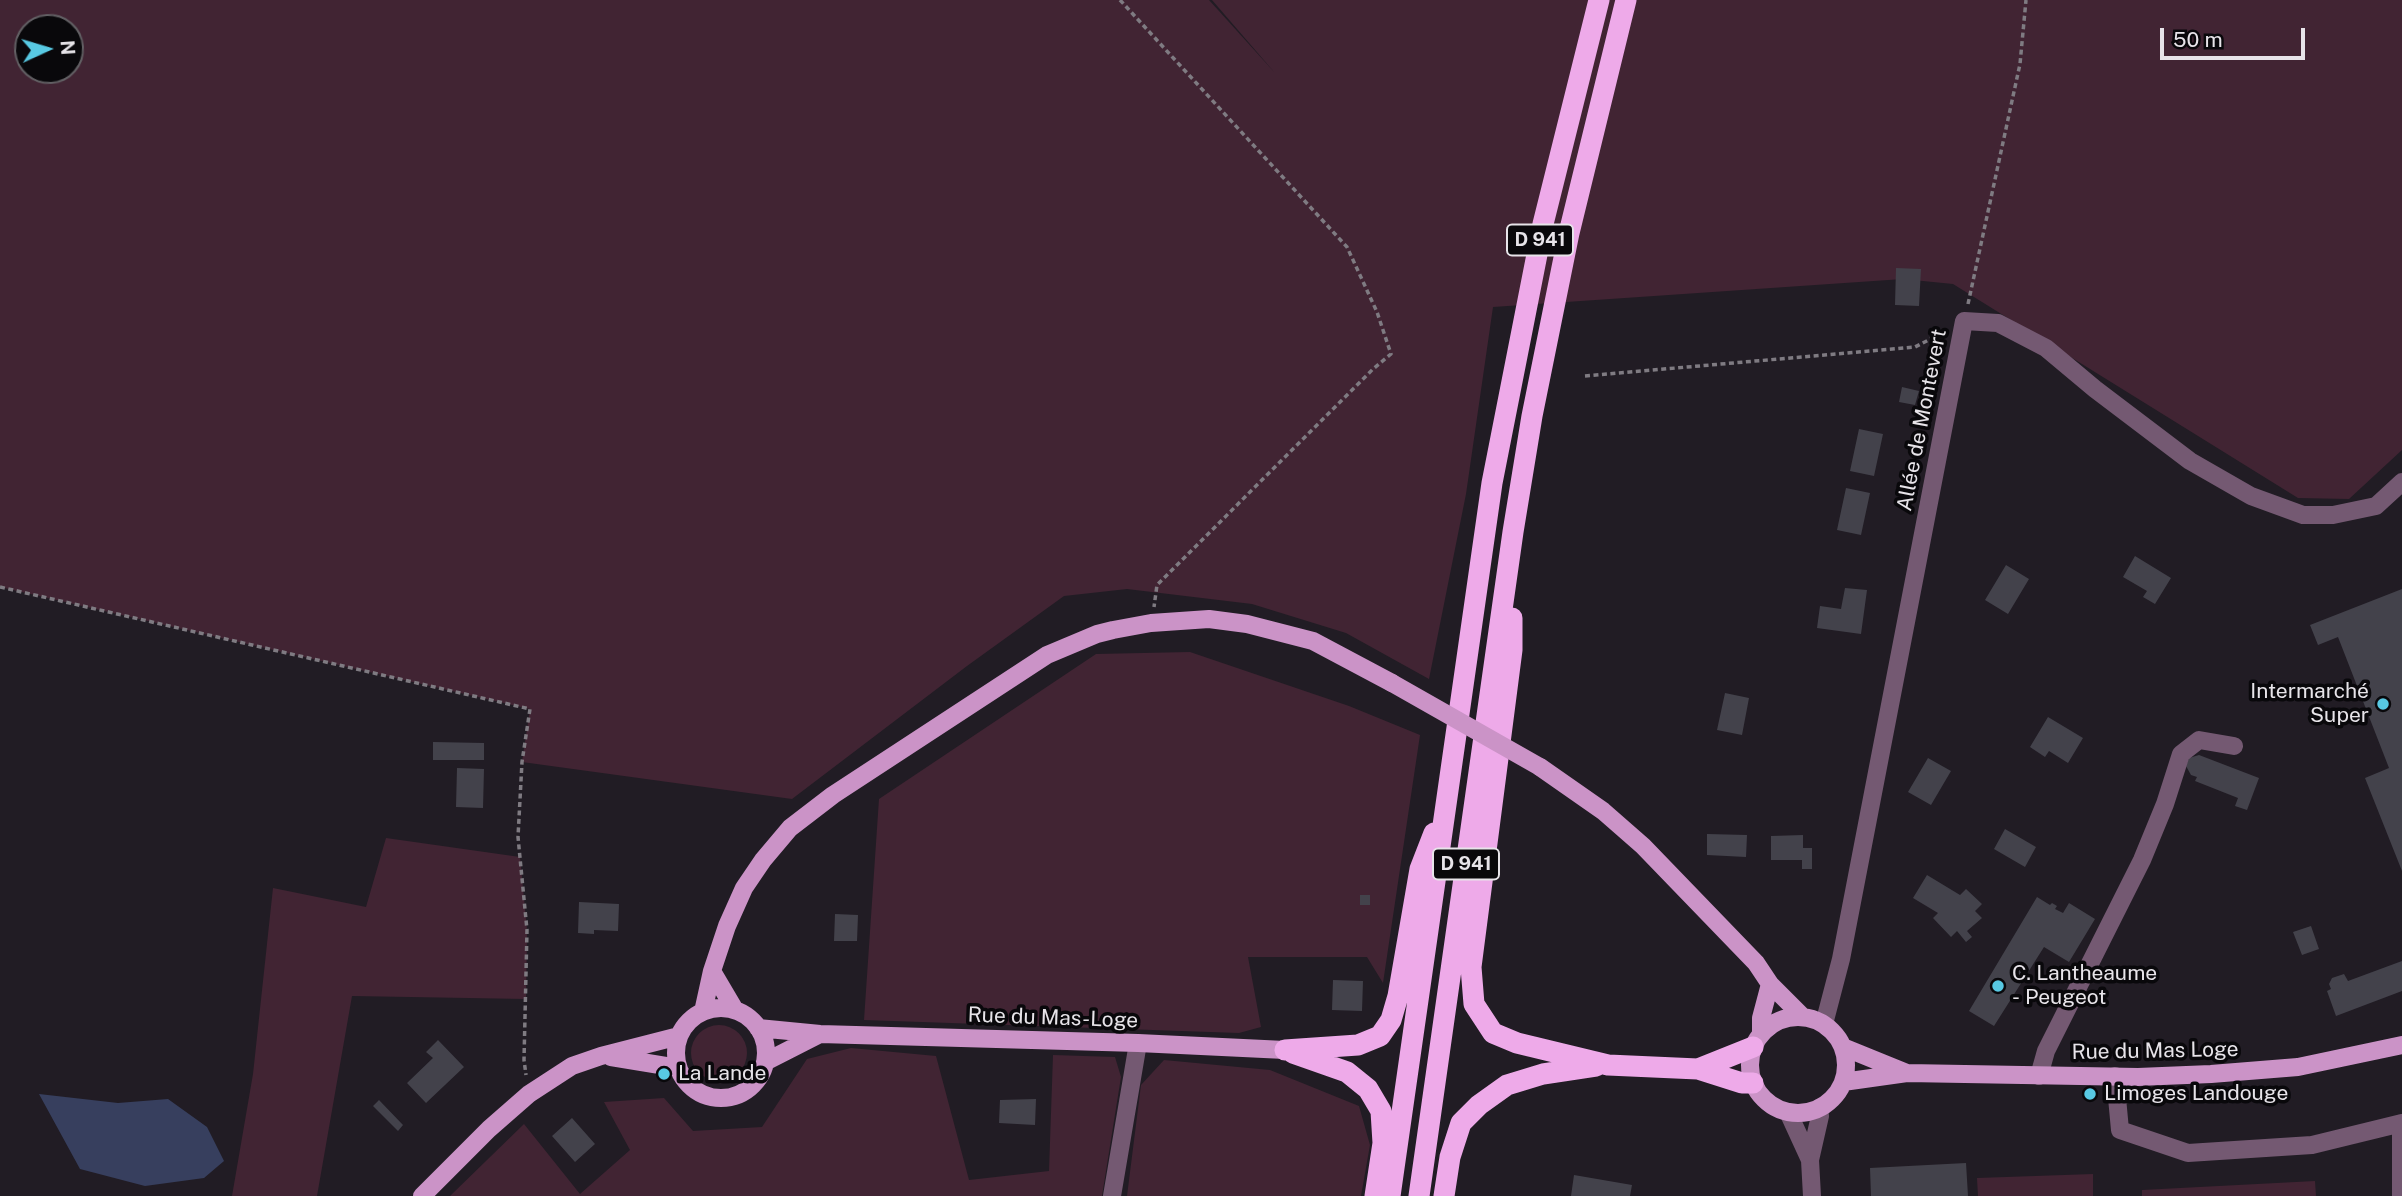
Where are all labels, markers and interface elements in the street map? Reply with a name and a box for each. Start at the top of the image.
north arrow [14,14,84,84]
scale bar [2164,14,2309,58]
text: 50 m [2173,27,2223,52]
text: N [56,39,79,56]
road number: D 941 [1507,224,1573,256]
street label: Allée de Montevert [1892,327,1952,513]
place label: Intermarché Super [2250,679,2369,729]
marker: Intermarché Super [2375,696,2391,712]
road number: D 941 [1433,848,1499,880]
place label: C. Lantheaume - Peugeot [2012,961,2157,1011]
marker: C. Lantheaume - Peugeot [1990,978,2006,994]
street label: Rue du Mas-Loge [967,1002,1139,1034]
street label: Rue du Mas Loge [2071,1037,2239,1065]
place label: La Lande [678,1061,766,1087]
marker: La Lande [656,1066,672,1082]
place label: Limoges Landouge [2104,1081,2288,1107]
marker: Limoges Landouge [2082,1086,2098,1102]

